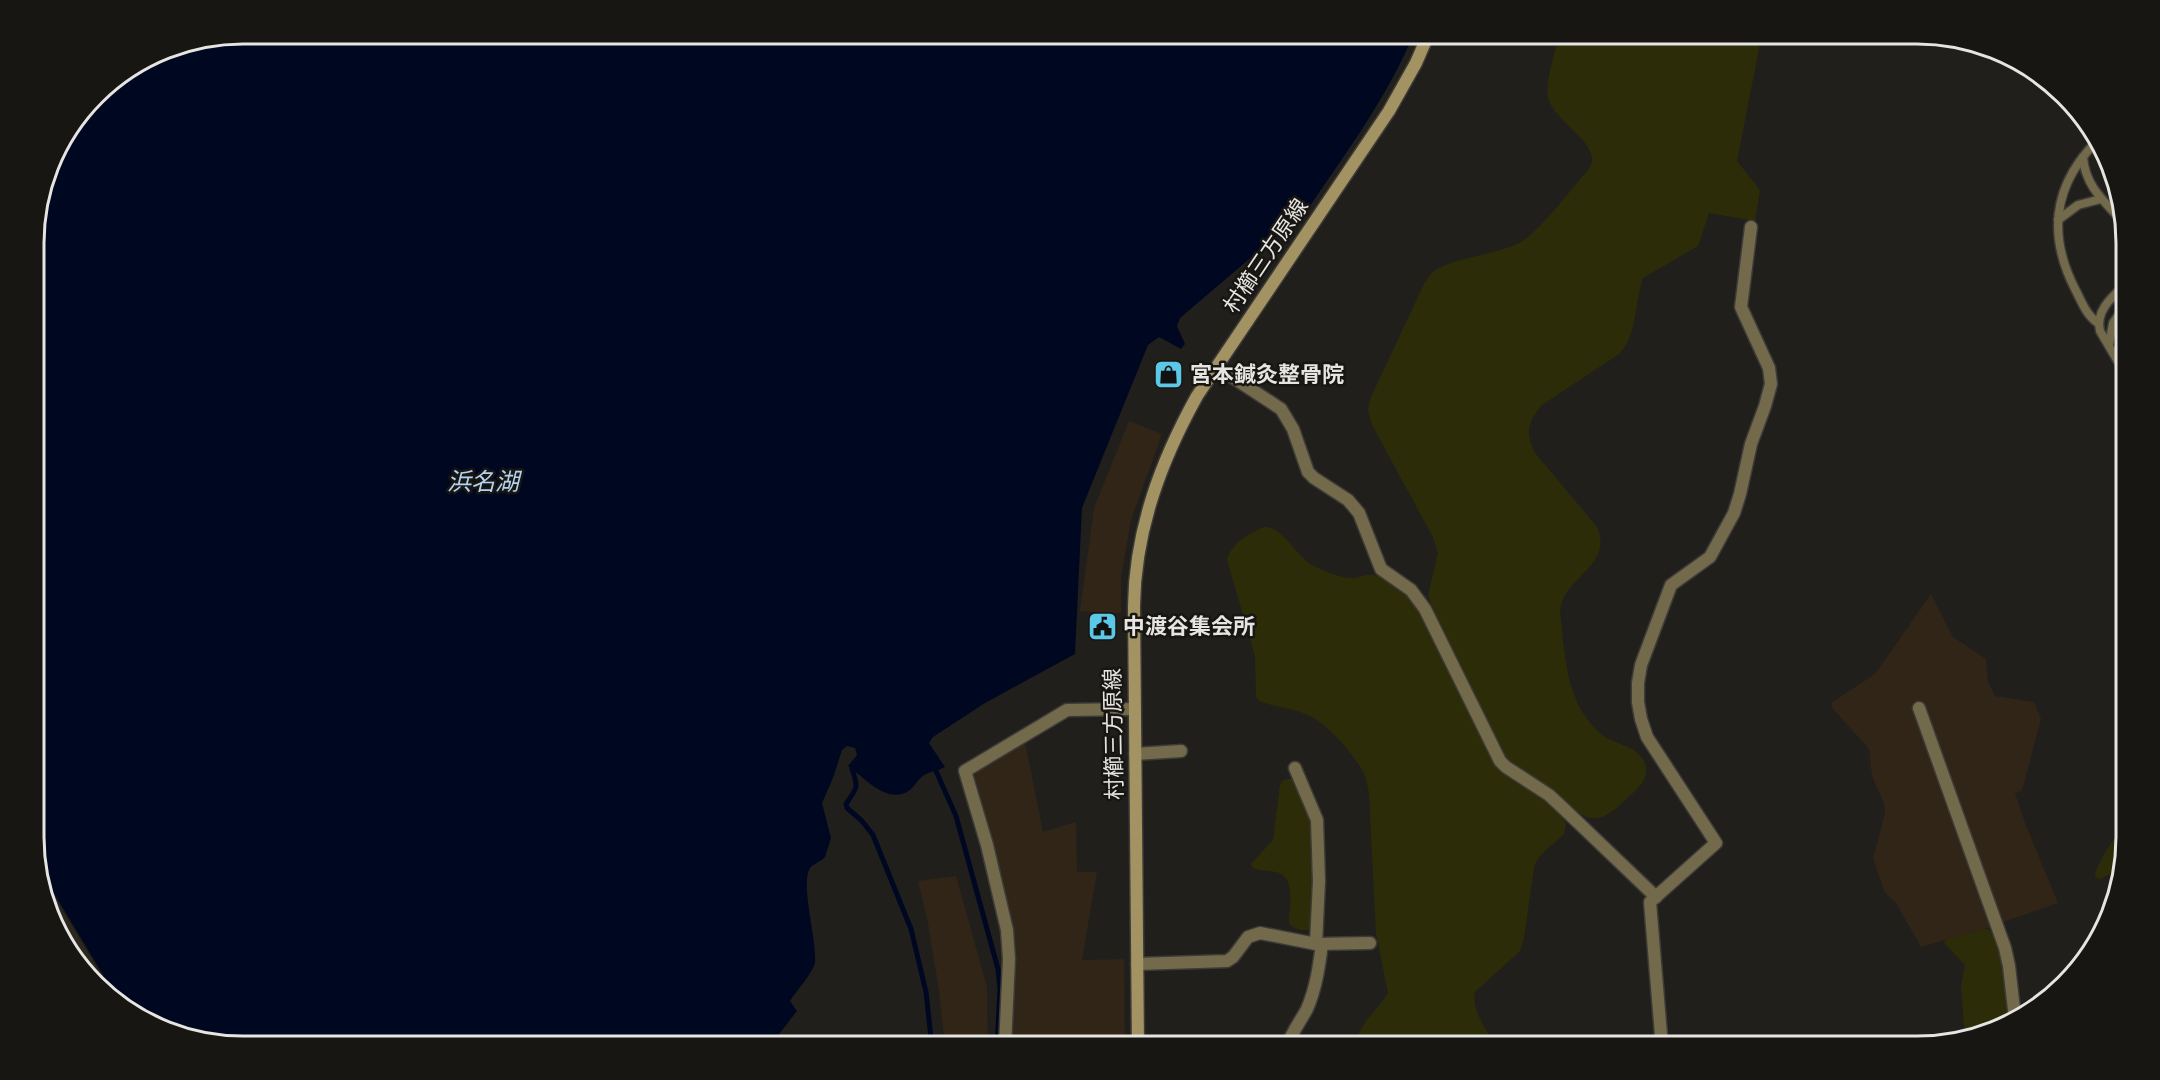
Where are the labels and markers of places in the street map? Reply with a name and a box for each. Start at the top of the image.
shop icon: 宮本鍼灸整骨院 [1153,359,1185,391]
place label: 宮本鍼灸整骨院 [1190,362,1344,388]
public building icon: 中渡谷集会所 [1086,611,1118,643]
place label: 中渡谷集会所 [1123,614,1255,640]

